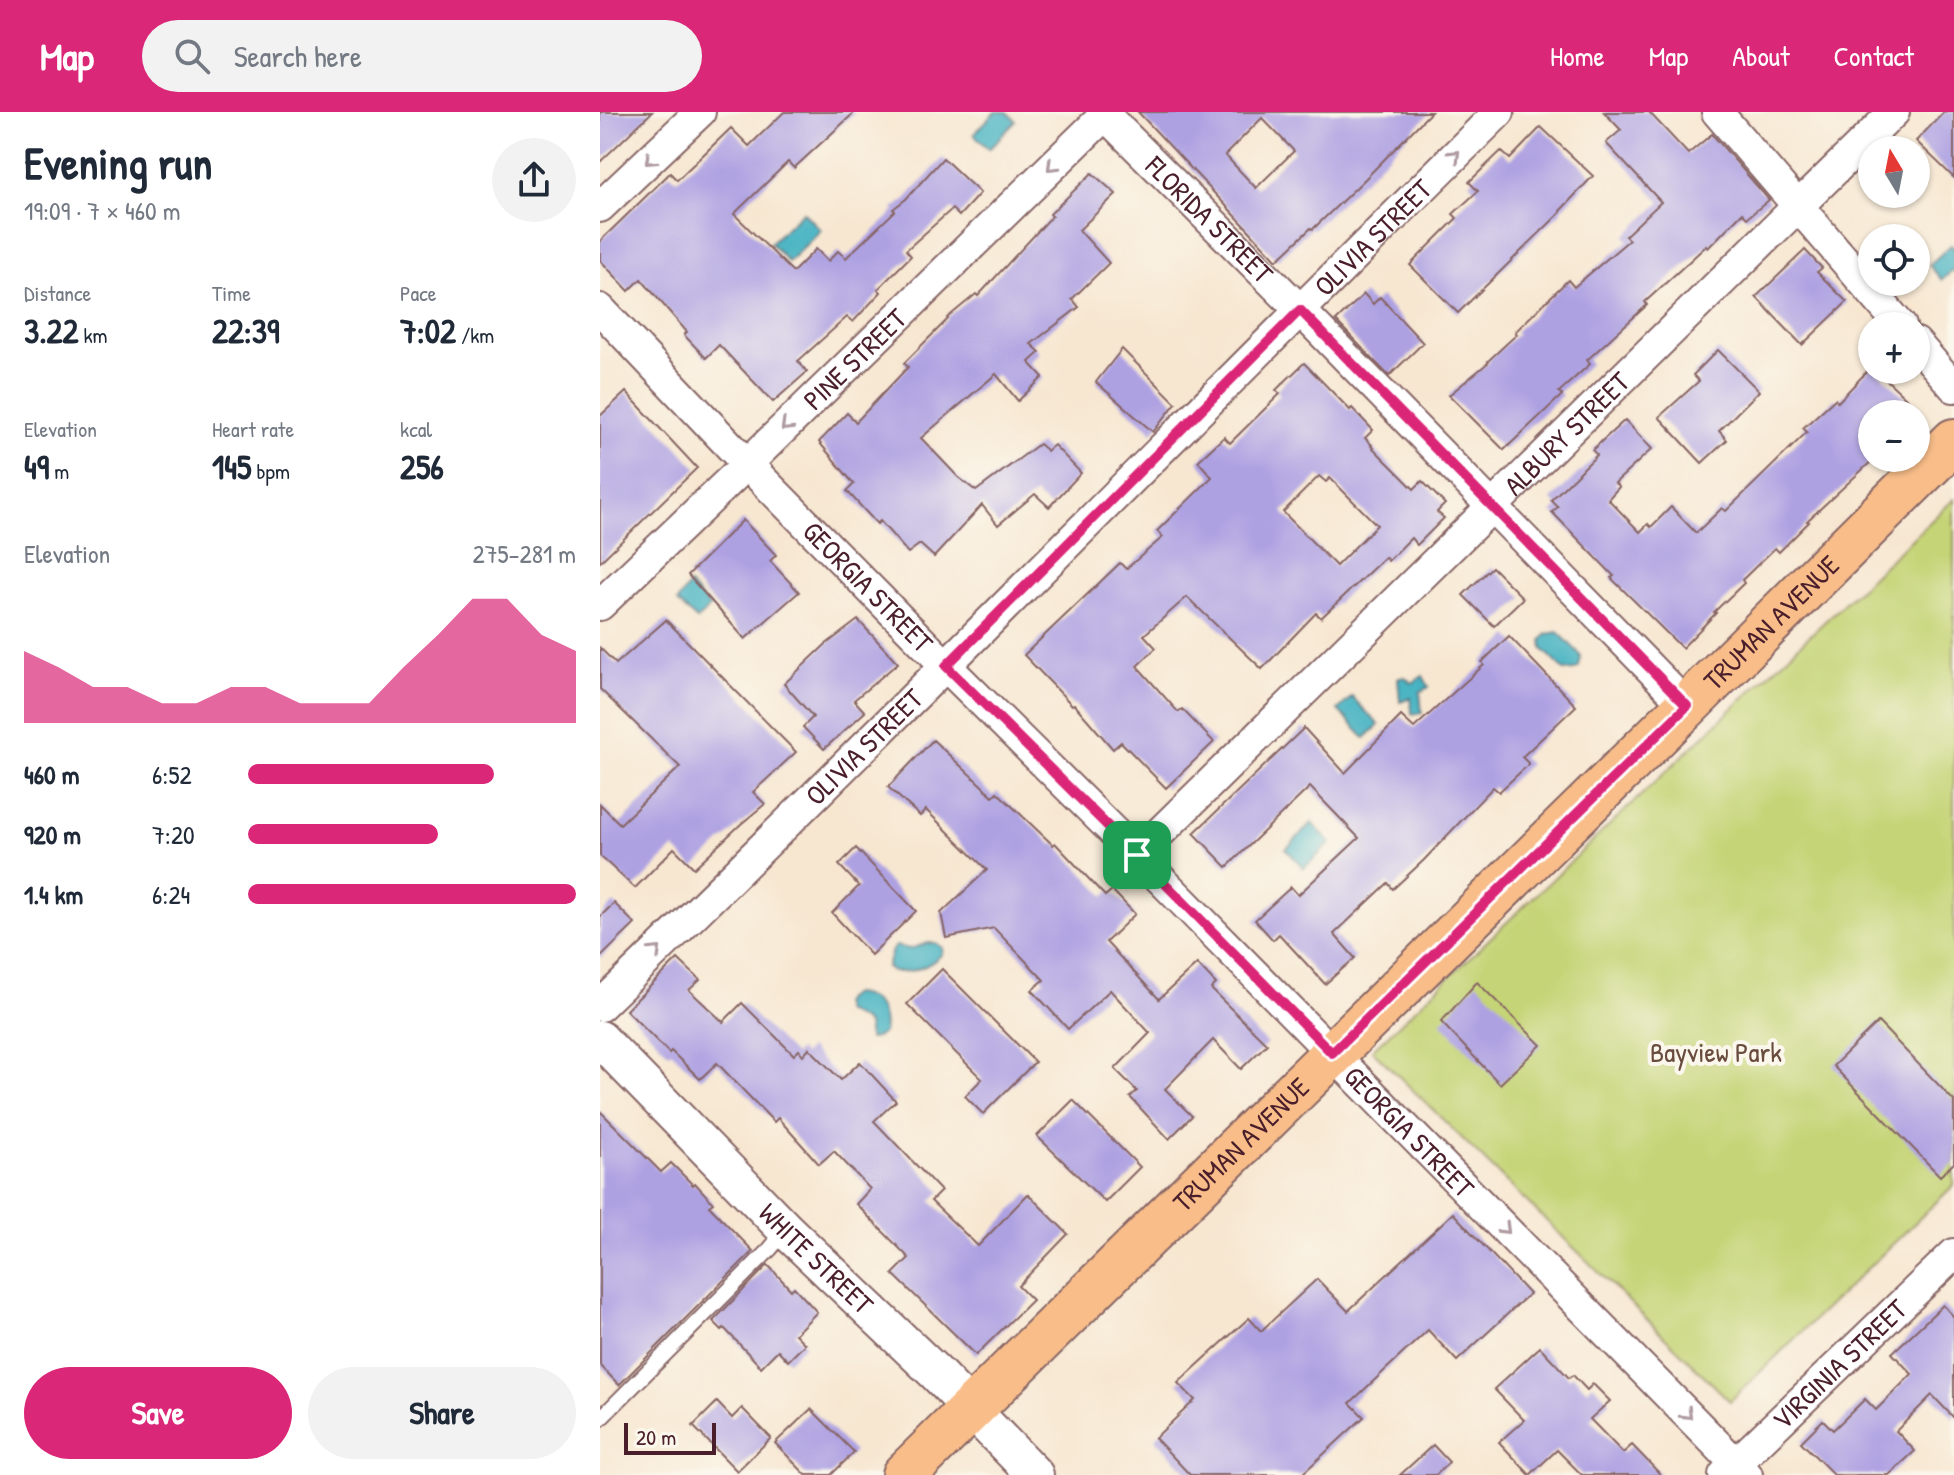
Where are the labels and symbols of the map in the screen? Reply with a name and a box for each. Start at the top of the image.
north arrow [1858,136,1930,208]
street label: FLORIDA STREET [1137,147,1282,292]
one-way arrow [645,150,659,165]
one-way arrow [1446,150,1460,165]
one-way arrow [1047,157,1061,172]
street label: OLIVIA STREET [1306,170,1441,304]
street label: PINE STREET [795,299,915,418]
street label: ALBURY STREET [1496,362,1638,504]
one-way arrow [781,417,795,432]
street label: GEORGIA STREET [794,513,942,662]
street label: TRUMAN AVENUE [1695,547,1847,698]
street label: OLIVIA STREET [797,679,932,814]
pin [1103,821,1171,889]
one-way arrow [647,946,661,960]
park label: Bayview Park [1650,1033,1782,1071]
street label: GEORGIA STREET [1336,1057,1483,1207]
street label: TRUMAN AVENUE [1164,1069,1317,1220]
street label: WHITE STREET [751,1194,882,1323]
one-way arrow [1496,1220,1510,1234]
street label: VIRGINIA STREET [1764,1290,1916,1438]
one-way arrow [1678,1405,1692,1419]
scale bar [624,1419,716,1455]

